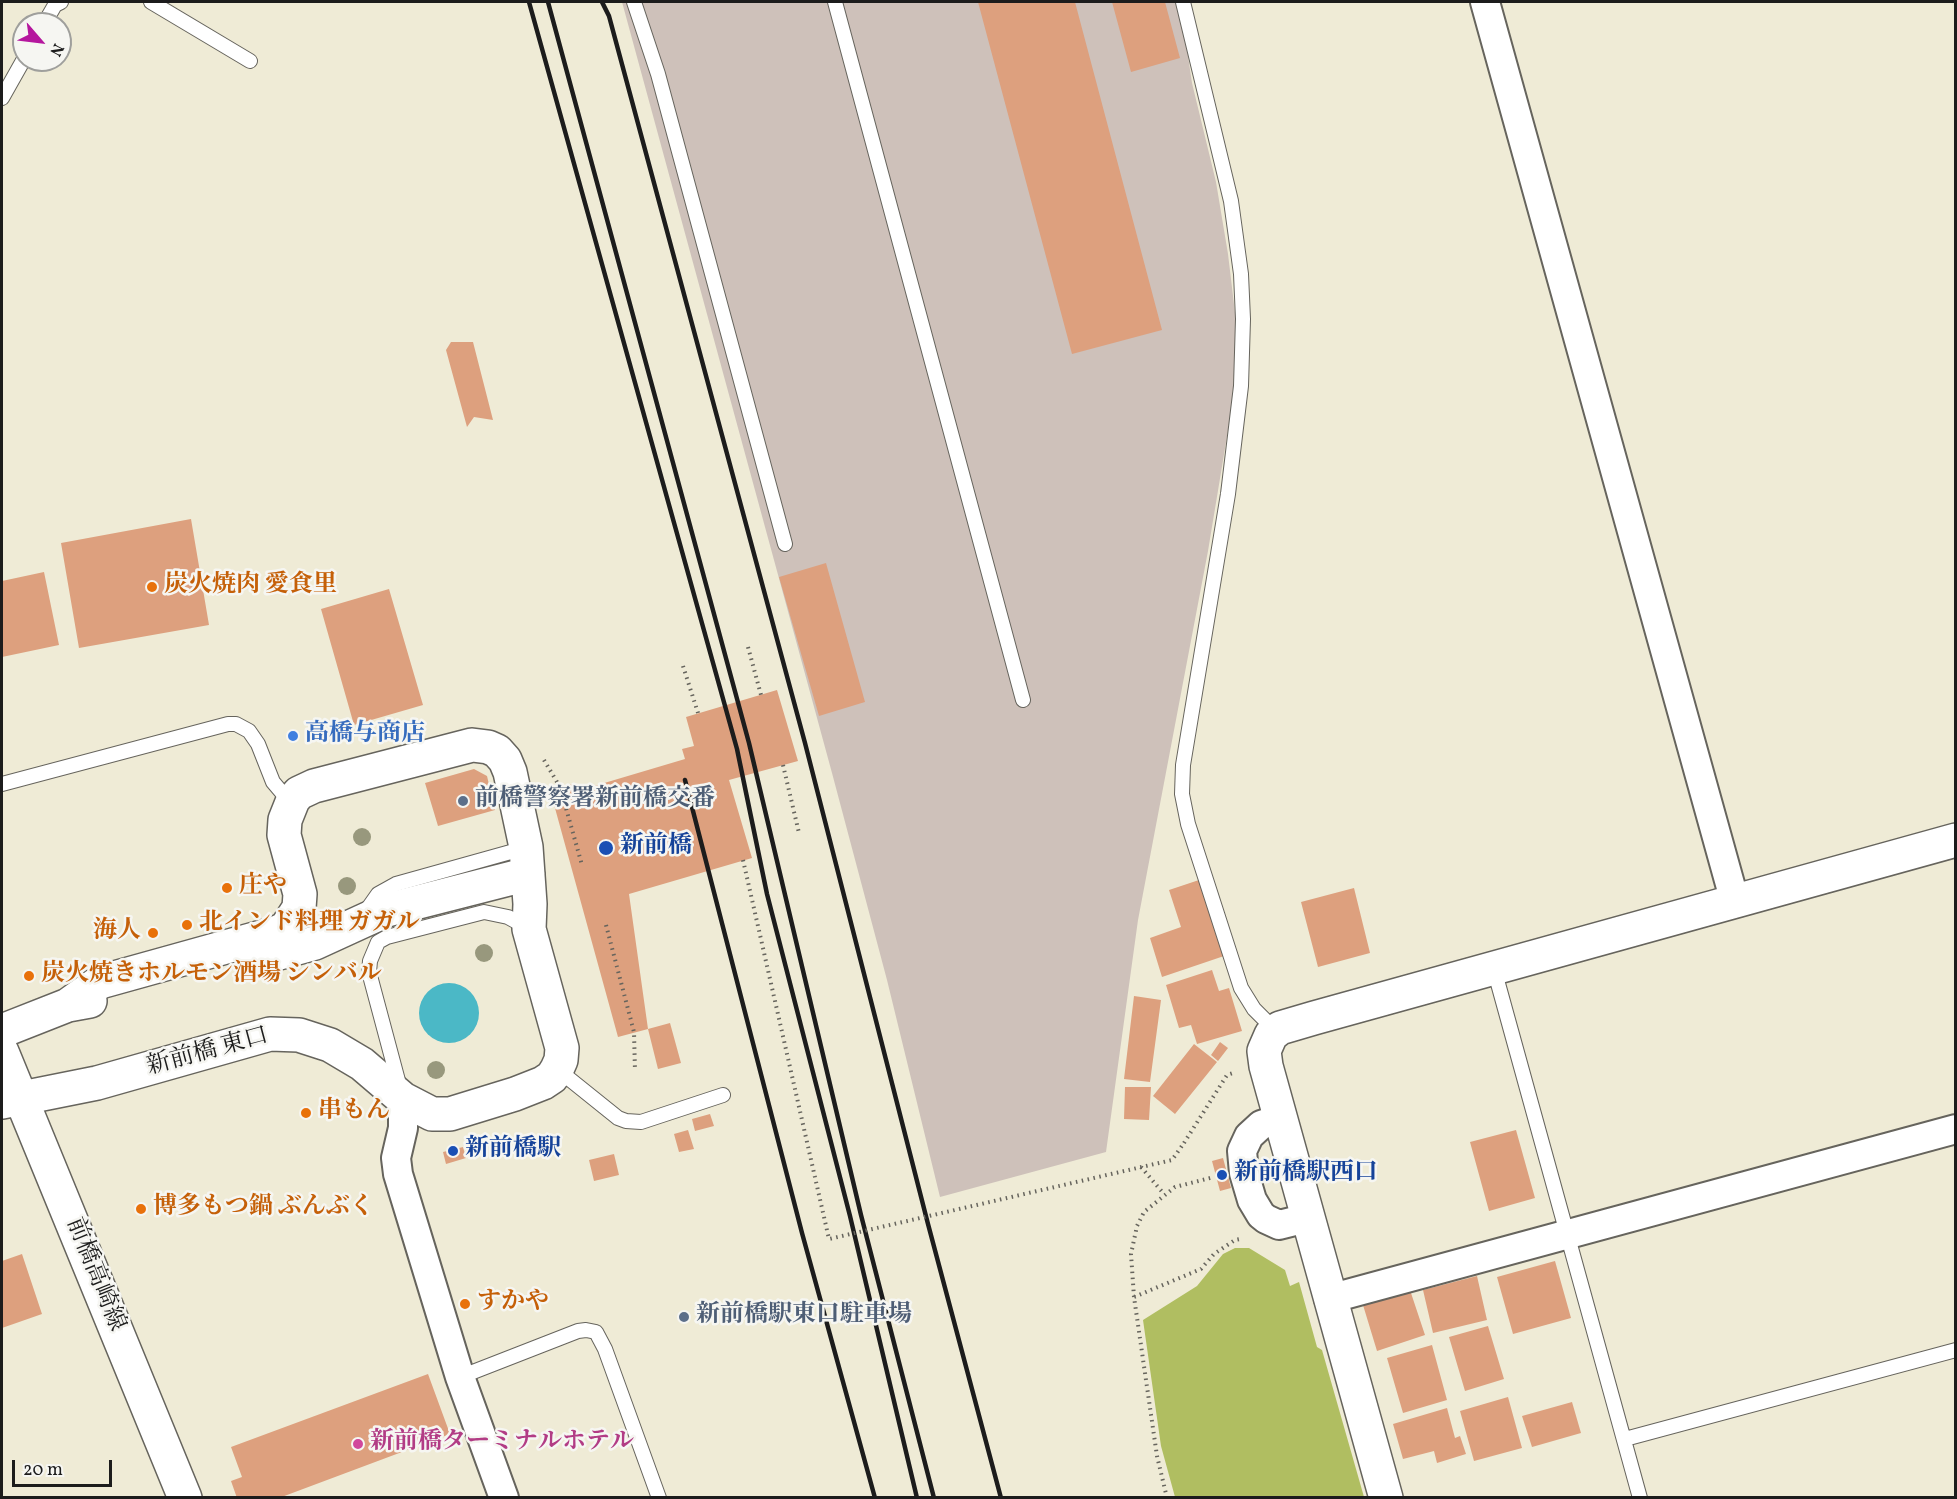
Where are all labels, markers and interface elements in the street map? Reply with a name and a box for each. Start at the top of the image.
north arrow [12,12,72,72]
text: N [44,39,69,60]
place label: 炭火焼肉 愛食里 [164,573,337,601]
marker: 炭火焼肉 愛食里 [145,580,159,594]
place label: 高橋与商店 [305,722,425,750]
marker: 高橋与商店 [286,729,300,743]
place label: 前橋警察署新前橋交番 [475,787,715,815]
marker: 前橋警察署新前橋交番 [456,794,470,808]
place label: 新前橋 [620,834,692,862]
marker: 新前橋 [597,839,615,857]
place label: 庄や [239,874,287,902]
marker: 庄や [220,881,234,895]
place label: 北インド料理 ガガル [199,911,420,939]
marker: 北インド料理 ガガル [180,918,194,932]
place label: 海人 [93,919,141,947]
marker: 海人 [146,926,160,940]
place label: 炭火焼きホルモン酒場 シンバル [41,962,382,990]
marker: 炭火焼きホルモン酒場 シンバル [22,969,36,983]
street label: 新前橋 東口 [144,1023,272,1083]
place label: 串もん [318,1099,390,1127]
marker: 串もん [299,1106,313,1120]
place label: 新前橋駅 [465,1137,561,1165]
marker: 新前橋駅 [446,1144,460,1158]
place label: 新前橋駅西口 [1234,1161,1378,1189]
marker: 新前橋駅西口 [1215,1168,1229,1182]
place label: 博多もつ鍋 ぶんぶく [153,1195,374,1223]
marker: 博多もつ鍋 ぶんぶく [134,1202,148,1216]
street label: 前橋高崎線 [58,1214,130,1336]
place label: すかや [477,1290,549,1318]
marker: すかや [458,1297,472,1311]
place label: 新前橋駅東口駐車場 [696,1303,912,1331]
marker: 新前橋駅東口駐車場 [677,1310,691,1324]
place label: 新前橋ターミナルホテル [370,1430,634,1458]
marker: 新前橋ターミナルホテル [351,1437,365,1451]
scale bar [15,1448,116,1486]
text: 20 m [23,1458,63,1483]

